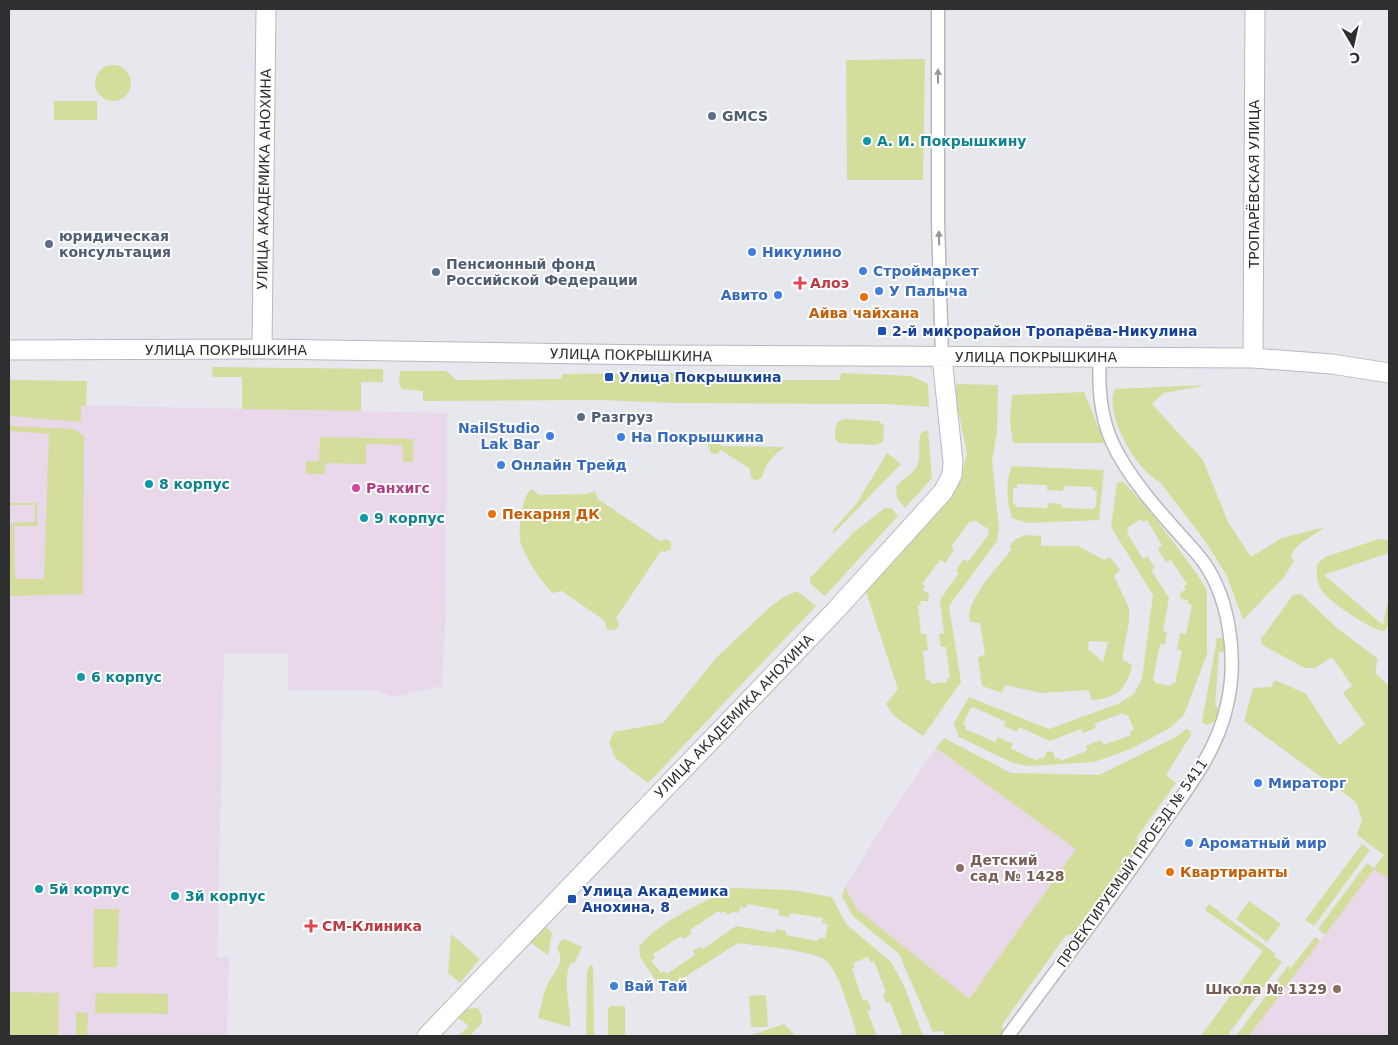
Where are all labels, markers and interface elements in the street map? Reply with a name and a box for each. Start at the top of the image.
north arrow [1328,20,1378,70]
text: С [1349,49,1361,67]
one-way arrow [934,67,942,83]
street label: УЛИЦА АКАДЕМИКА АНОХИНА [254,68,274,290]
street label: ТРОПАРЁВСКАЯ УЛИЦА [1245,99,1262,269]
place label: GMCS [722,108,768,124]
marker: GMCS [706,110,718,122]
place label: А. И. Покрышкину [877,133,1026,149]
marker: А. И. Покрышкину [861,135,873,147]
place label: юридическая консультация [59,228,171,260]
one-way arrow [935,230,943,246]
marker: юридическая консультация [43,238,55,250]
place label: Никулино [762,244,842,260]
marker: Никулино [746,246,758,258]
place label: Пенсионный фонд Российской Федерации [446,256,638,288]
place label: Строймаркет [873,263,980,279]
marker: Строймаркет [857,265,869,277]
marker: Пенсионный фонд Российской Федерации [430,266,442,278]
place label: Алоэ [810,275,849,291]
marker: Алоэ [794,277,806,289]
place label: У Палыча [889,283,968,299]
marker: У Палыча [873,285,885,297]
place label: Авито [721,287,768,303]
marker: Авито [772,289,784,301]
marker: Айва чайхана [858,291,870,303]
place label: Айва чайхана [809,305,919,321]
place label: 2-й микрорайон Тропарёва-Никулина [892,323,1197,339]
marker: 2-й микрорайон Тропарёва-Никулина [876,325,888,337]
street label: УЛИЦА ПОКРЫШКИНА [145,342,308,358]
street label: УЛИЦА ПОКРЫШКИНА [550,346,713,364]
street label: УЛИЦА ПОКРЫШКИНА [955,349,1118,365]
place label: Улица Покрышкина [619,369,781,385]
marker: Улица Покрышкина [603,371,615,383]
place label: Разгруз [591,409,653,425]
marker: Разгруз [575,411,587,423]
place label: NailStudio Lak Bar [458,420,540,452]
place label: На Покрышкина [631,429,764,445]
marker: NailStudio Lak Bar [544,430,556,442]
marker: На Покрышкина [615,431,627,443]
place label: Онлайн Трейд [511,457,627,473]
marker: Онлайн Трейд [495,459,507,471]
place label: 8 корпус [159,476,230,492]
marker: 8 корпус [143,478,155,490]
place label: Ранхигс [366,480,430,496]
marker: Ранхигс [350,482,362,494]
place label: Пекарня ДК [502,506,600,522]
marker: Пекарня ДК [486,508,498,520]
place label: 9 корпус [374,510,445,526]
marker: 9 корпус [358,512,370,524]
street label: УЛИЦА АКАДЕМИКА АНОХИНА [651,631,817,801]
place label: 6 корпус [91,669,162,685]
marker: 6 корпус [75,671,87,683]
street label: ПРОЕКТИРУЕМЫЙ ПРОЕЗД № 5411 [1053,755,1210,970]
place label: Мираторг [1268,775,1346,791]
marker: Мираторг [1252,777,1264,789]
place label: Ароматный мир [1199,835,1327,851]
marker: Ароматный мир [1183,837,1195,849]
place label: Детский сад № 1428 [970,852,1065,884]
marker: Детский сад № 1428 [954,862,966,874]
place label: Квартиранты [1180,864,1288,880]
marker: Квартиранты [1164,866,1176,878]
place label: 5й корпус [49,881,130,897]
marker: 5й корпус [33,883,45,895]
place label: Улица Академика Анохина, 8 [582,883,728,915]
place label: 3й корпус [185,888,266,904]
marker: 3й корпус [169,890,181,902]
marker: Улица Академика Анохина, 8 [566,893,578,905]
place label: СМ-Клиника [322,918,422,934]
marker: СМ-Клиника [304,919,318,933]
place label: Вай Тай [624,978,688,994]
marker: Вай Тай [608,980,620,992]
place label: Школа № 1329 [1205,981,1327,997]
marker: Школа № 1329 [1331,983,1343,995]

